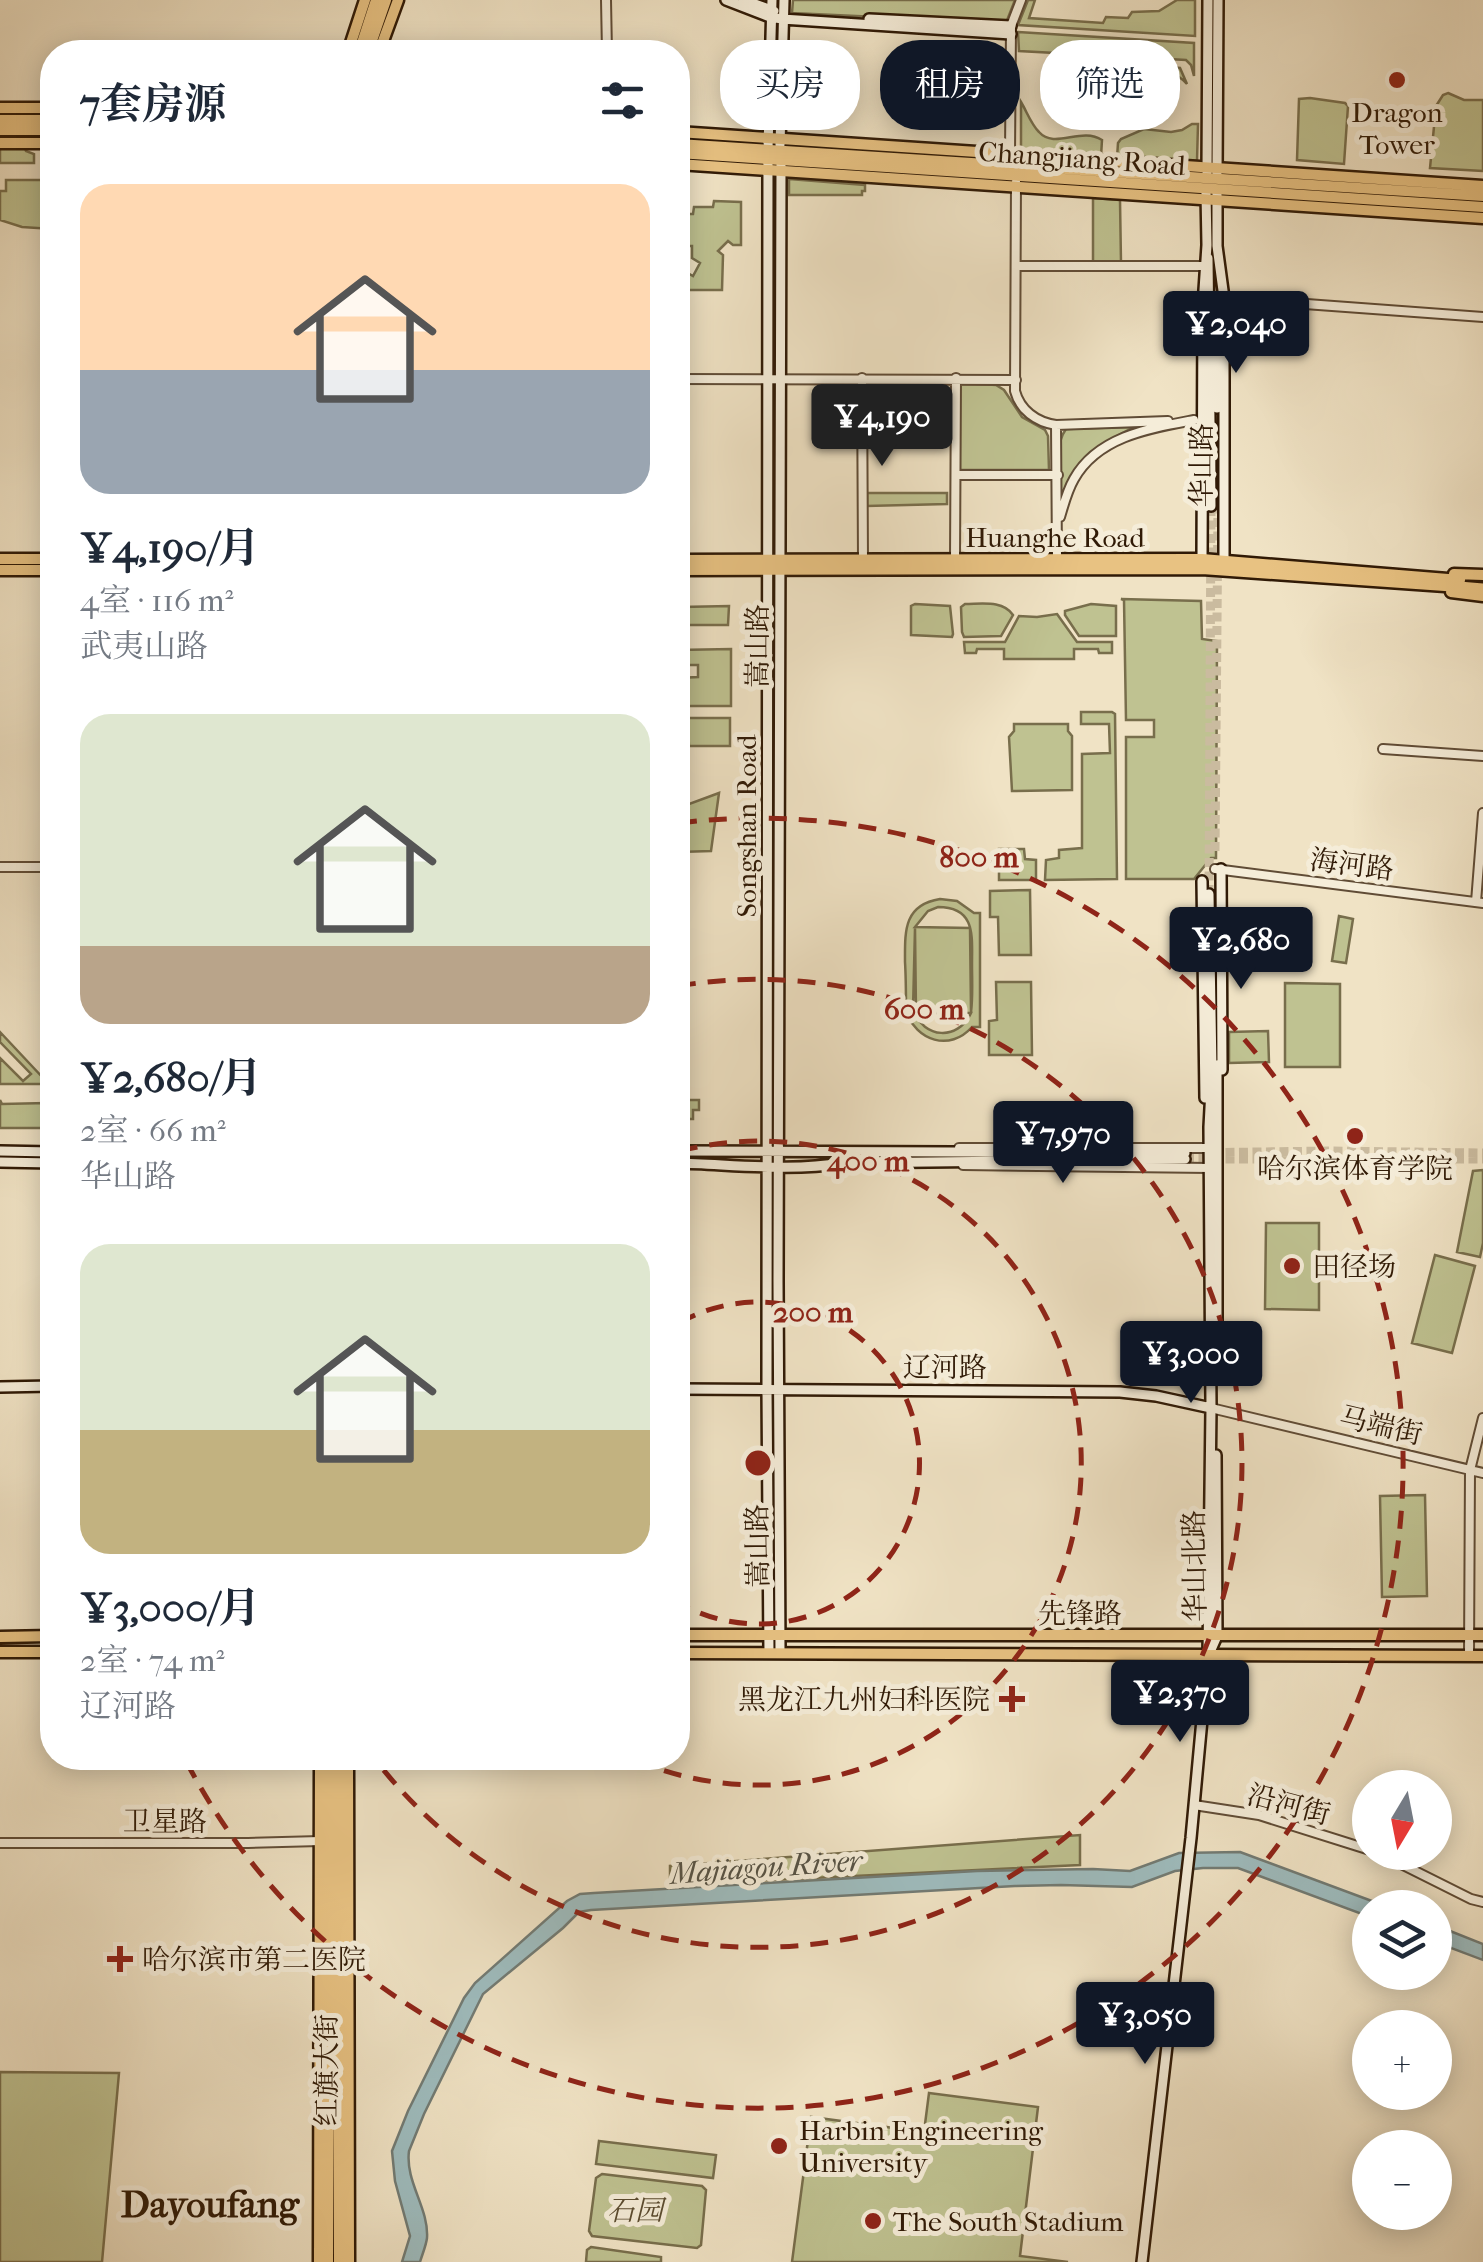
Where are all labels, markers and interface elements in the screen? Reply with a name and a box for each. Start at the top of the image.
chip: 买房 [720,40,860,130]
chip: 租房 [880,40,1020,130]
chip: 筛选 [1040,40,1180,130]
marker: Dragon Tower [1386,69,1408,91]
icon: filters [595,73,650,128]
text: 7套房源 [80,80,226,129]
place label: Dragon Tower [1351,96,1443,161]
street label: Changjiang Road [977,135,1187,182]
icon: home [275,249,455,429]
pin: ¥2,040 [1155,291,1317,376]
text: ¥2,040 [1185,305,1287,342]
pin: ¥4,190 [801,384,963,469]
text: ¥4,190 [833,398,931,435]
street label: 华山路 [1185,423,1218,507]
street label: Huanghe Road [965,521,1146,554]
text: ¥4,190/月 [80,524,260,573]
text: 4室 · 116 m² [80,582,234,619]
street label: 嵩山路 [741,604,774,688]
text: 武夷山路 [80,628,208,665]
street label: Songshan Road [730,734,763,918]
icon: home [275,779,455,959]
text: 800 m [939,840,1020,875]
street label: 海河路 [1308,843,1396,886]
pin: ¥2,680 [1160,907,1322,992]
text: ¥2,680 [1192,921,1290,958]
text: 600 m [884,992,965,1027]
text: ¥2,680/月 [80,1054,262,1103]
pin: ¥7,970 [982,1101,1144,1186]
text: 2室 · 66 m² [80,1112,226,1149]
text: ¥7,970 [1015,1115,1111,1152]
marker: 哈尔滨体育学院 [1344,1125,1366,1147]
text: 400 m [826,1144,910,1180]
place label: 哈尔滨体育学院 [1257,1152,1453,1185]
text: 华山路 [80,1158,176,1195]
place label: 田径场 [1312,1250,1396,1283]
marker: 田径场 [1281,1255,1303,1277]
text: 200 m [773,1295,854,1330]
icon: home [275,1309,455,1489]
pin: ¥3,000 [1110,1321,1272,1406]
text: ¥3,000 [1142,1335,1240,1372]
street label: 辽河路 [903,1351,987,1384]
street label: 马端街 [1336,1400,1426,1451]
centre of rings [740,1445,776,1481]
street label: 嵩山路 [740,1504,775,1588]
street label: 华山北路 [1177,1510,1212,1622]
text: ¥3,000/月 [80,1584,260,1633]
street label: 先锋路 [1038,1597,1122,1630]
text: 2室 · 74 m² [80,1642,225,1679]
pin: ¥2,370 [1099,1660,1261,1745]
text: ¥2,370 [1133,1674,1227,1711]
place label: 黑龙江九州妇科医院 [738,1683,990,1716]
marker: 黑龙江九州妇科医院 [999,1686,1025,1712]
text: 辽河路 [80,1688,176,1725]
north arrow [1352,1770,1452,1870]
map controls [1352,1770,1452,2230]
street label: 沿河街 [1244,1778,1334,1831]
street label: 卫星路 [123,1805,207,1838]
water label: Majiagou River [667,1843,866,1892]
button: layers [1352,1890,1452,1990]
place label: 哈尔滨市第二医院 [142,1943,366,1976]
marker: 哈尔滨市第二医院 [107,1946,133,1972]
pin: ¥3,050 [1064,1982,1226,2067]
text: ¥3,050 [1098,1996,1192,2033]
button: + [1352,2010,1452,2110]
street label: 红旗大街 [310,2014,343,2126]
place label: Harbin Engineering University [799,2114,1044,2179]
button: − [1352,2130,1452,2230]
marker: Harbin Engineering University [768,2135,790,2157]
district label: Dayoufang [121,2182,301,2227]
park label: 石园 [607,2194,667,2227]
place label: The South Stadium [893,2205,1124,2238]
marker: The South Stadium [862,2210,884,2232]

